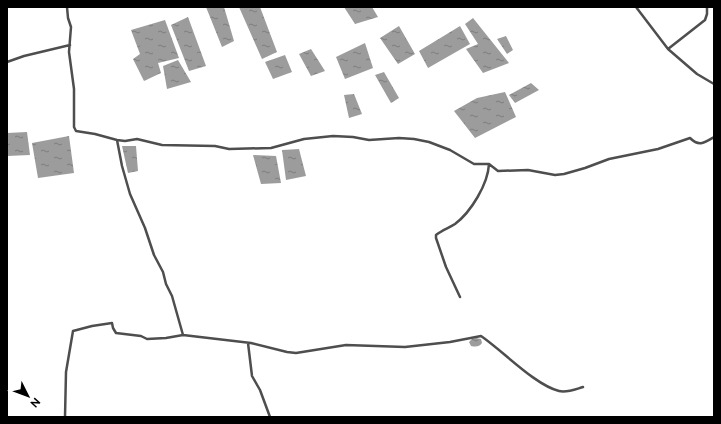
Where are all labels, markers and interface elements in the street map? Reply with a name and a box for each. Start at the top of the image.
north arrow [8,376,48,416]
text: N [27,395,43,410]

